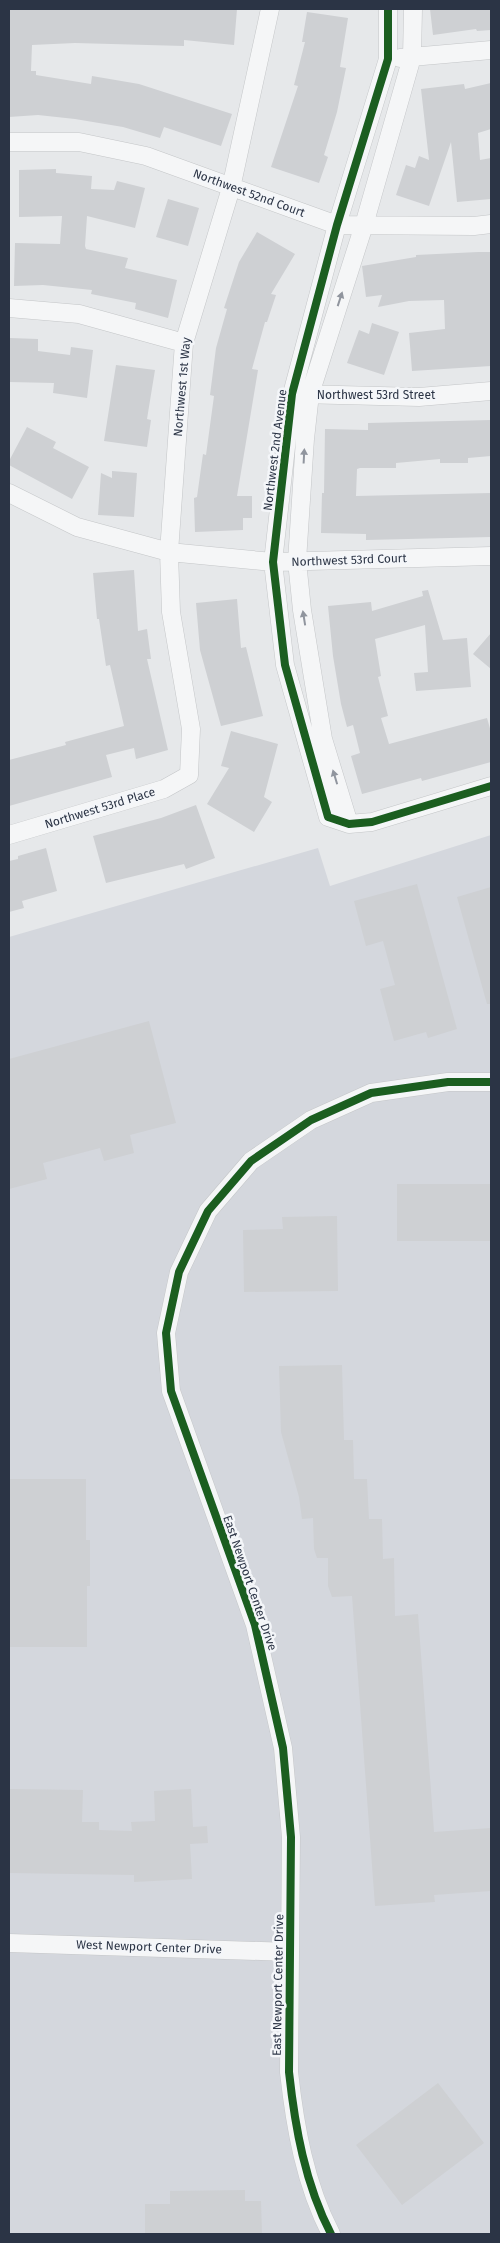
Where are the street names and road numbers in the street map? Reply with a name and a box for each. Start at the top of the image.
street label: Northwest 52nd Court [191,166,308,220]
street label: Northwest 1st Way [171,337,193,437]
street label: Northwest 2nd Avenue [261,388,289,512]
street label: Northwest 53rd Street [317,388,436,402]
street label: Northwest 53rd Court [291,551,408,569]
street label: Northwest 53rd Place [43,785,157,831]
street label: East Newport Center Drive [220,1514,280,1652]
street label: East Newport Center Drive [270,1914,286,2056]
street label: West Newport Center Drive [76,1937,222,1957]

